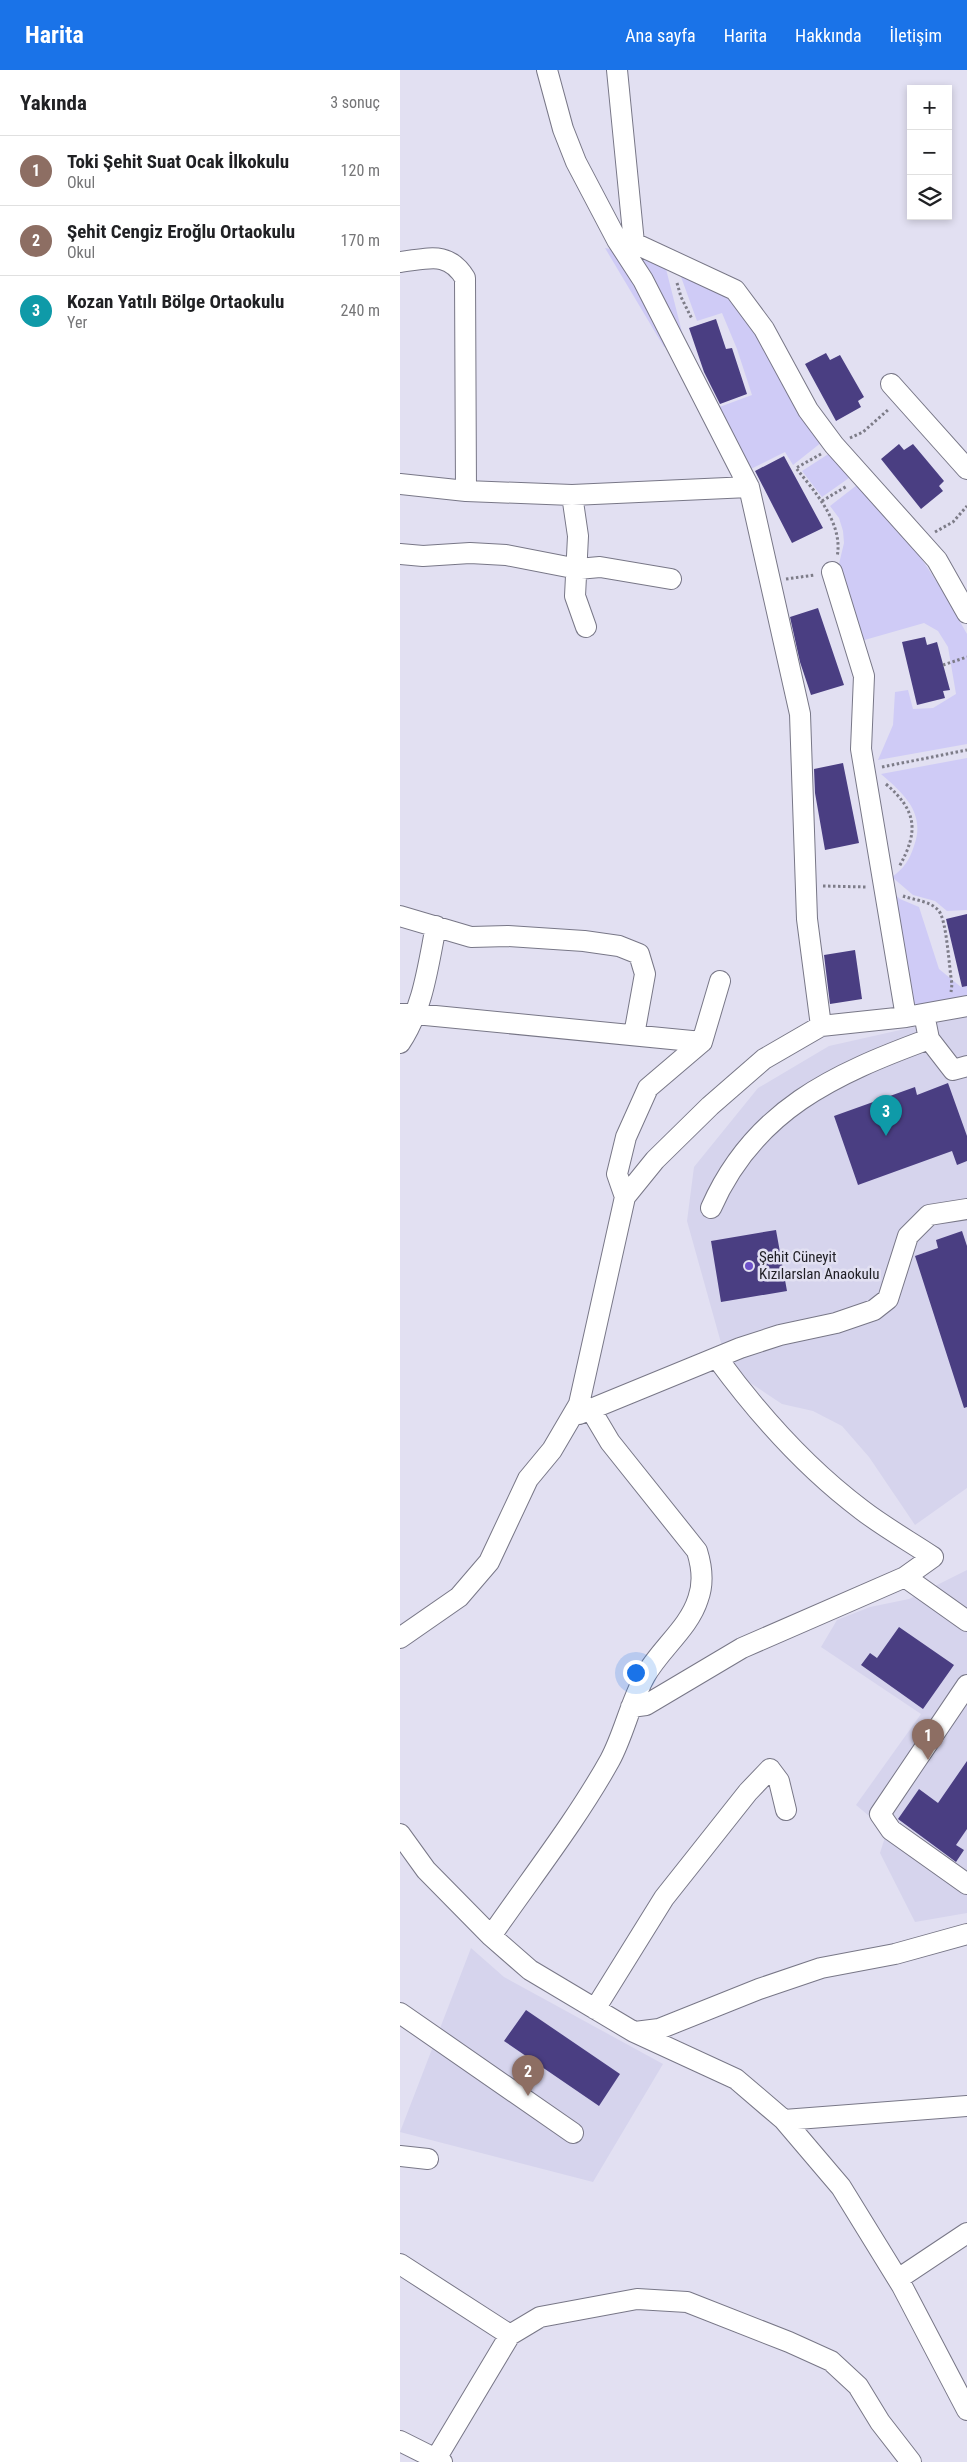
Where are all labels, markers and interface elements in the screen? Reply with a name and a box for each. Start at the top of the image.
text: Harita [25,21,84,49]
text: Ana sayfa [625,25,696,46]
text: Harita [724,25,767,46]
text: Hakkında [795,25,862,46]
text: İletişim [890,25,942,46]
map controls [907,85,952,220]
button: + [907,85,952,130]
text: Yakında [20,91,87,115]
text: 3 sonuç [330,93,380,112]
button: − [907,130,952,175]
text: Toki Şehit Suat Ocak İlkokulu [67,150,289,173]
text: 1 [32,161,40,180]
text: 120 m [341,161,380,180]
text: Okul [67,173,95,192]
button: layers [907,175,952,220]
text: Şehit Cengiz Eroğlu Ortaokulu [67,220,295,243]
text: 2 [32,231,40,250]
text: 170 m [341,231,380,250]
text: Okul [67,243,95,262]
text: Kozan Yatılı Bölge Ortaokulu [67,290,284,313]
text: 3 [32,301,40,320]
text: 240 m [341,301,380,320]
text: Yer [67,313,87,332]
pin: 3 [870,1095,902,1136]
place label: Şehit Cüneyit Kızılarslan Anaokulu [759,1248,880,1283]
marker: Şehit Cüneyit Kızılarslan Anaokulu [743,1260,755,1272]
your location [623,1660,649,1686]
pin: 1 [912,1719,944,1760]
pin: 2 [512,2055,544,2096]

